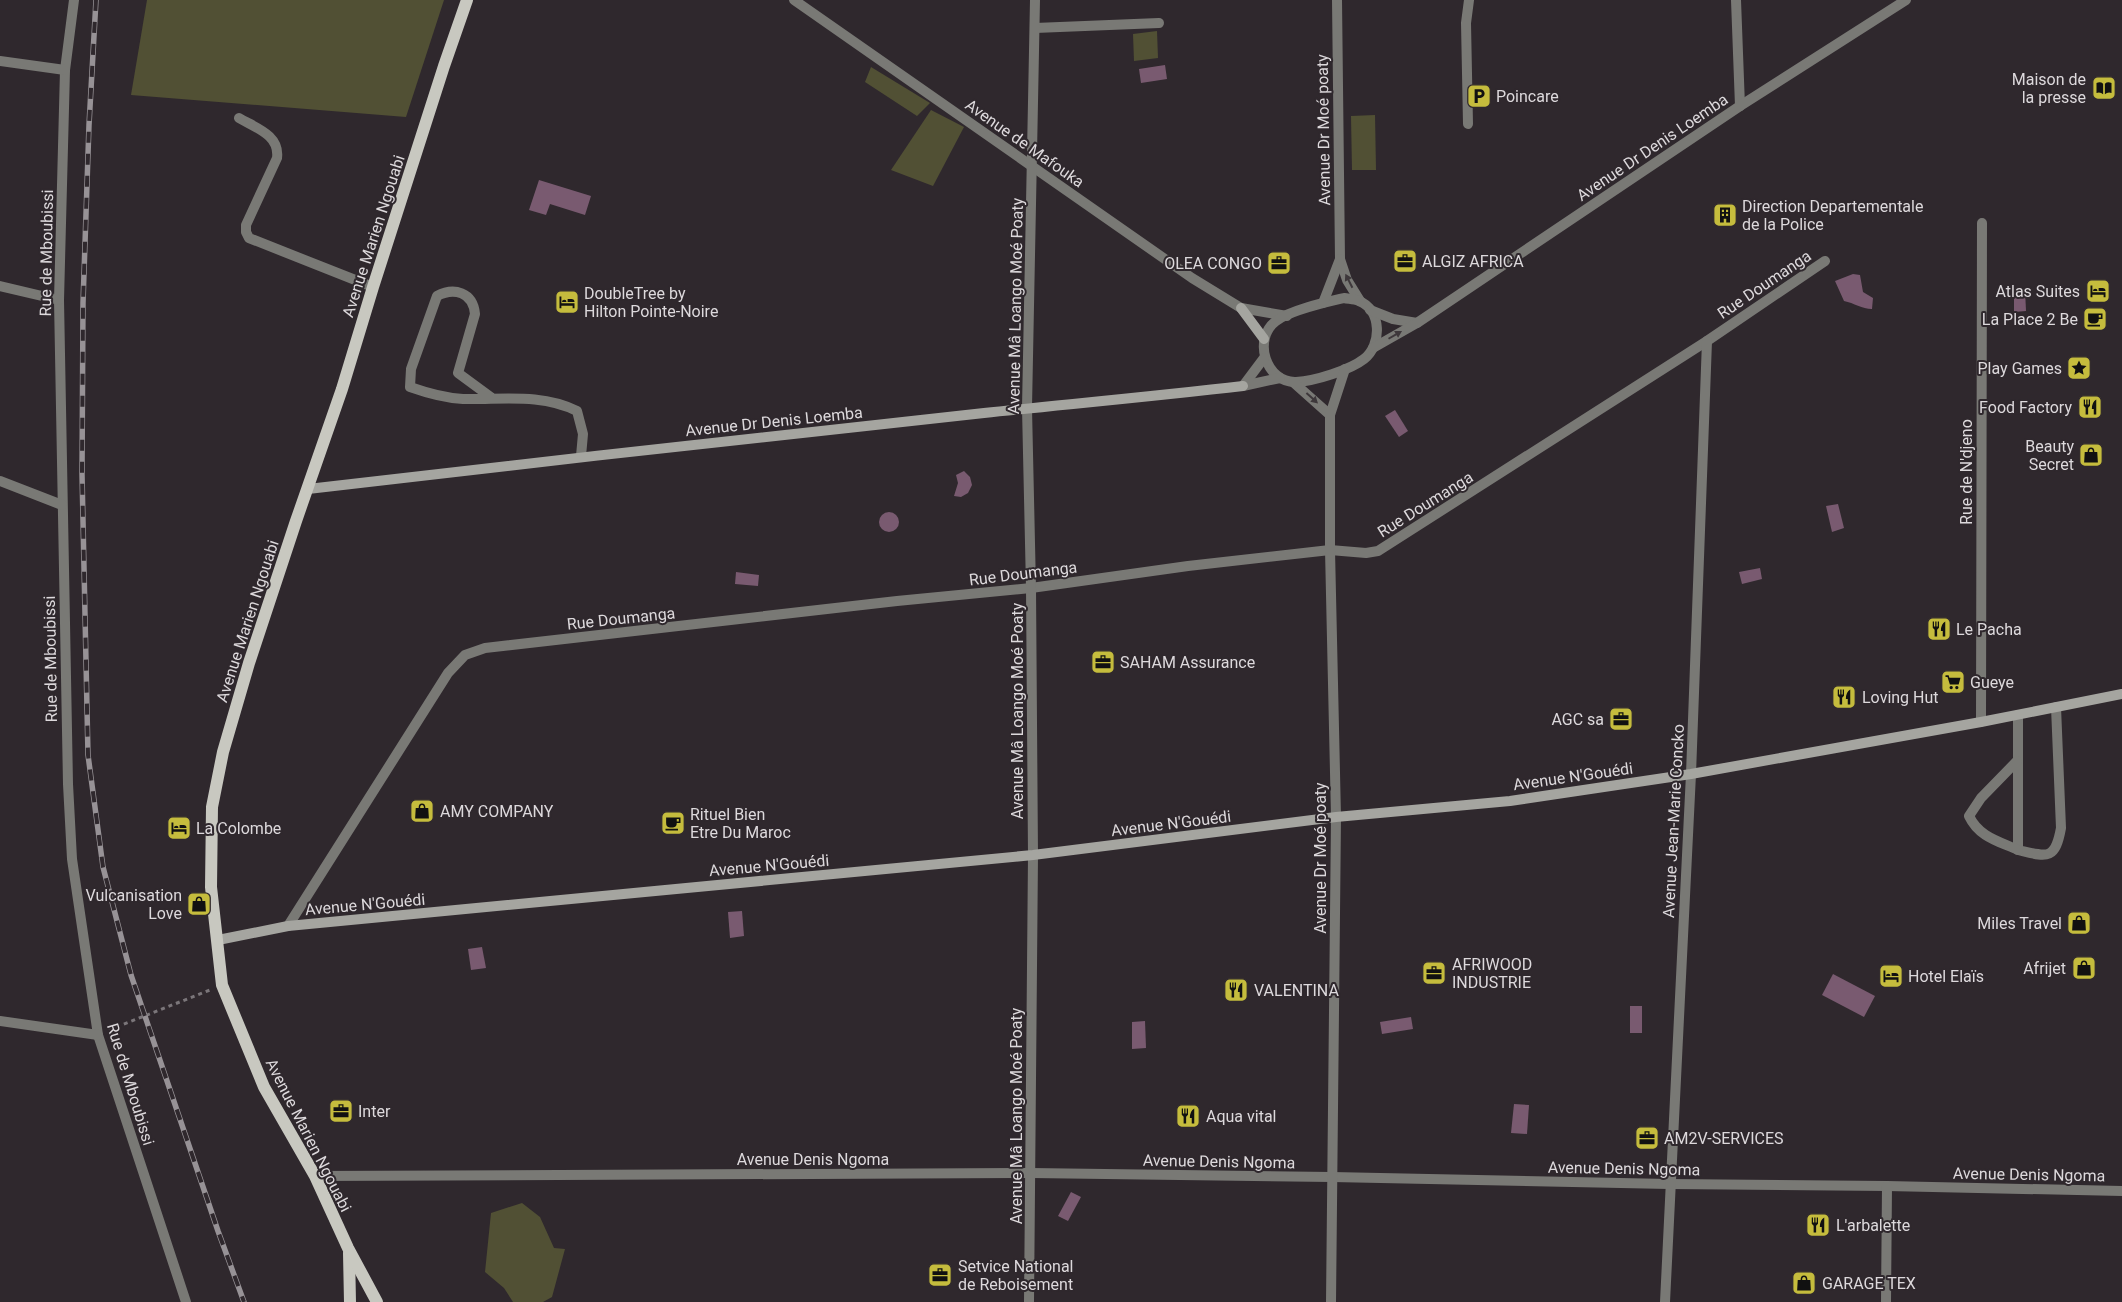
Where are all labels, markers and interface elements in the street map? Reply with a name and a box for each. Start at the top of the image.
street label: Avenue Dr Moé poaty [1313,54,1334,206]
place label: Maison de la presse [2012,70,2086,107]
library icon: Maison de la presse [2091,75,2117,101]
parking icon: Poincare [1466,83,1492,109]
place label: Poincare [1496,87,1559,106]
street label: Avenue Dr Denis Loemba [1573,90,1731,205]
street label: Avenue de Mafouka [962,95,1088,192]
street label: Avenue Marien Ngouabi [338,153,409,320]
street label: Rue de Mboubissi [36,189,57,317]
street label: Avenue Mâ Loango Moé Poaty [1004,197,1027,414]
place label: Direction Departementale de la Police [1742,197,1923,234]
building icon: Direction Departementale de la Police [1712,202,1738,228]
street label: Rue Doumanga [1714,246,1815,323]
office icon: ALGIZ AFRICA [1392,248,1418,274]
office icon: OLEA CONGO [1266,250,1292,276]
place label: ALGIZ AFRICA [1422,252,1524,271]
place label: OLEA CONGO [1164,254,1262,273]
one-way arrow [1344,274,1352,288]
hotel icon: Atlas Suites [2085,278,2111,304]
place label: Atlas Suites [1995,282,2080,301]
place label: DoubleTree by Hilton Pointe-Noire [584,284,718,321]
hotel icon: DoubleTree by Hilton Pointe-Noire [554,289,580,315]
cafe icon: La Place 2 Be [2082,306,2108,332]
place label: La Place 2 Be [1982,310,2078,329]
one-way arrow [1388,331,1402,340]
place icon: Play Games [2066,355,2092,381]
place label: Play Games [1978,359,2062,378]
one-way arrow [1306,392,1318,404]
restaurant icon: Food Factory [2077,394,2103,420]
place label: Food Factory [1979,398,2072,417]
street label: Avenue Dr Denis Loemba [685,403,864,440]
street label: Rue de N'djeno [1957,419,1976,525]
place label: Beauty Secret [2025,437,2074,474]
shop icon: Beauty Secret [2078,442,2104,468]
street label: Rue Doumanga [1374,468,1476,541]
street label: Avenue Marien Ngouabi [212,538,283,705]
street label: Rue Doumanga [968,557,1078,590]
street label: Rue de Mboubissi [40,595,61,723]
street label: Avenue Mâ Loango Moé Poaty [1008,602,1027,819]
street label: Rue Doumanga [566,603,676,634]
restaurant icon: Le Pacha [1926,616,1952,642]
place label: Le Pacha [1956,620,2022,639]
office icon: SAHAM Assurance [1090,649,1116,675]
place label: SAHAM Assurance [1120,653,1255,672]
supermarket icon: Gueye [1940,669,1966,695]
place label: Gueye [1970,673,2014,692]
restaurant icon: Loving Hut [1831,684,1857,710]
place label: Loving Hut [1862,688,1939,707]
office icon: AGC sa [1608,706,1634,732]
place label: AGC sa [1551,710,1604,729]
street label: Avenue Jean-Marie Concko [1659,724,1688,918]
street label: Avenue N'Gouédi [1512,759,1634,794]
street label: Avenue Dr Moé poaty [1311,782,1330,934]
shop icon: AMY COMPANY [409,798,435,824]
place label: AMY COMPANY [440,802,554,821]
place label: Rituel Bien Etre Du Maroc [690,805,791,842]
street label: Avenue N'Gouédi [1110,807,1232,840]
cafe icon: Rituel Bien Etre Du Maroc [660,810,686,836]
hotel icon: La Colombe [166,815,192,841]
place label: La Colombe [196,819,281,838]
street label: Avenue N'Gouédi [708,851,830,880]
place label: Vulcanisation Love [85,886,182,923]
street label: Avenue N'Gouédi [304,890,426,919]
shop icon: Vulcanisation Love [186,891,212,917]
shop icon: Miles Travel [2066,910,2092,936]
place label: Miles Travel [1977,914,2062,933]
place label: AFRIWOOD INDUSTRIE [1452,955,1532,992]
shop icon: Afrijet [2071,955,2097,981]
place label: Afrijet [2023,959,2066,978]
office icon: AFRIWOOD INDUSTRIE [1421,960,1447,986]
hotel icon: Hotel Elaïs [1878,963,1904,989]
place label: Hotel Elaïs [1908,967,1984,986]
restaurant icon: VALENTINA [1223,977,1249,1003]
place label: VALENTINA [1254,981,1339,1000]
street label: Avenue Mâ Loango Moé Poaty [1007,1007,1026,1224]
street label: Rue de Mboubissi [103,1021,158,1148]
street label: Avenue Marien Ngouabi [262,1055,355,1215]
office icon: Inter [328,1098,354,1124]
place label: Inter [358,1102,391,1121]
restaurant icon: Aqua vital [1175,1103,1201,1129]
place label: Aqua vital [1206,1107,1277,1126]
office icon: AM2V-SERVICES [1634,1125,1660,1151]
place label: AM2V-SERVICES [1664,1129,1784,1148]
street label: Avenue Denis Ngoma [737,1150,889,1169]
street label: Avenue Denis Ngoma [1143,1151,1295,1172]
street label: Avenue Denis Ngoma [1548,1158,1700,1179]
street label: Avenue Denis Ngoma [1953,1164,2105,1185]
restaurant icon: L'arbalette [1805,1212,1831,1238]
place label: L'arbalette [1836,1216,1910,1235]
place label: Setvice National de Reboisement [958,1257,1073,1294]
office icon: Setvice National de Reboisement [927,1262,953,1288]
shop icon: GARAGE TEX [1791,1270,1817,1296]
place label: GARAGE TEX [1822,1274,1916,1293]

